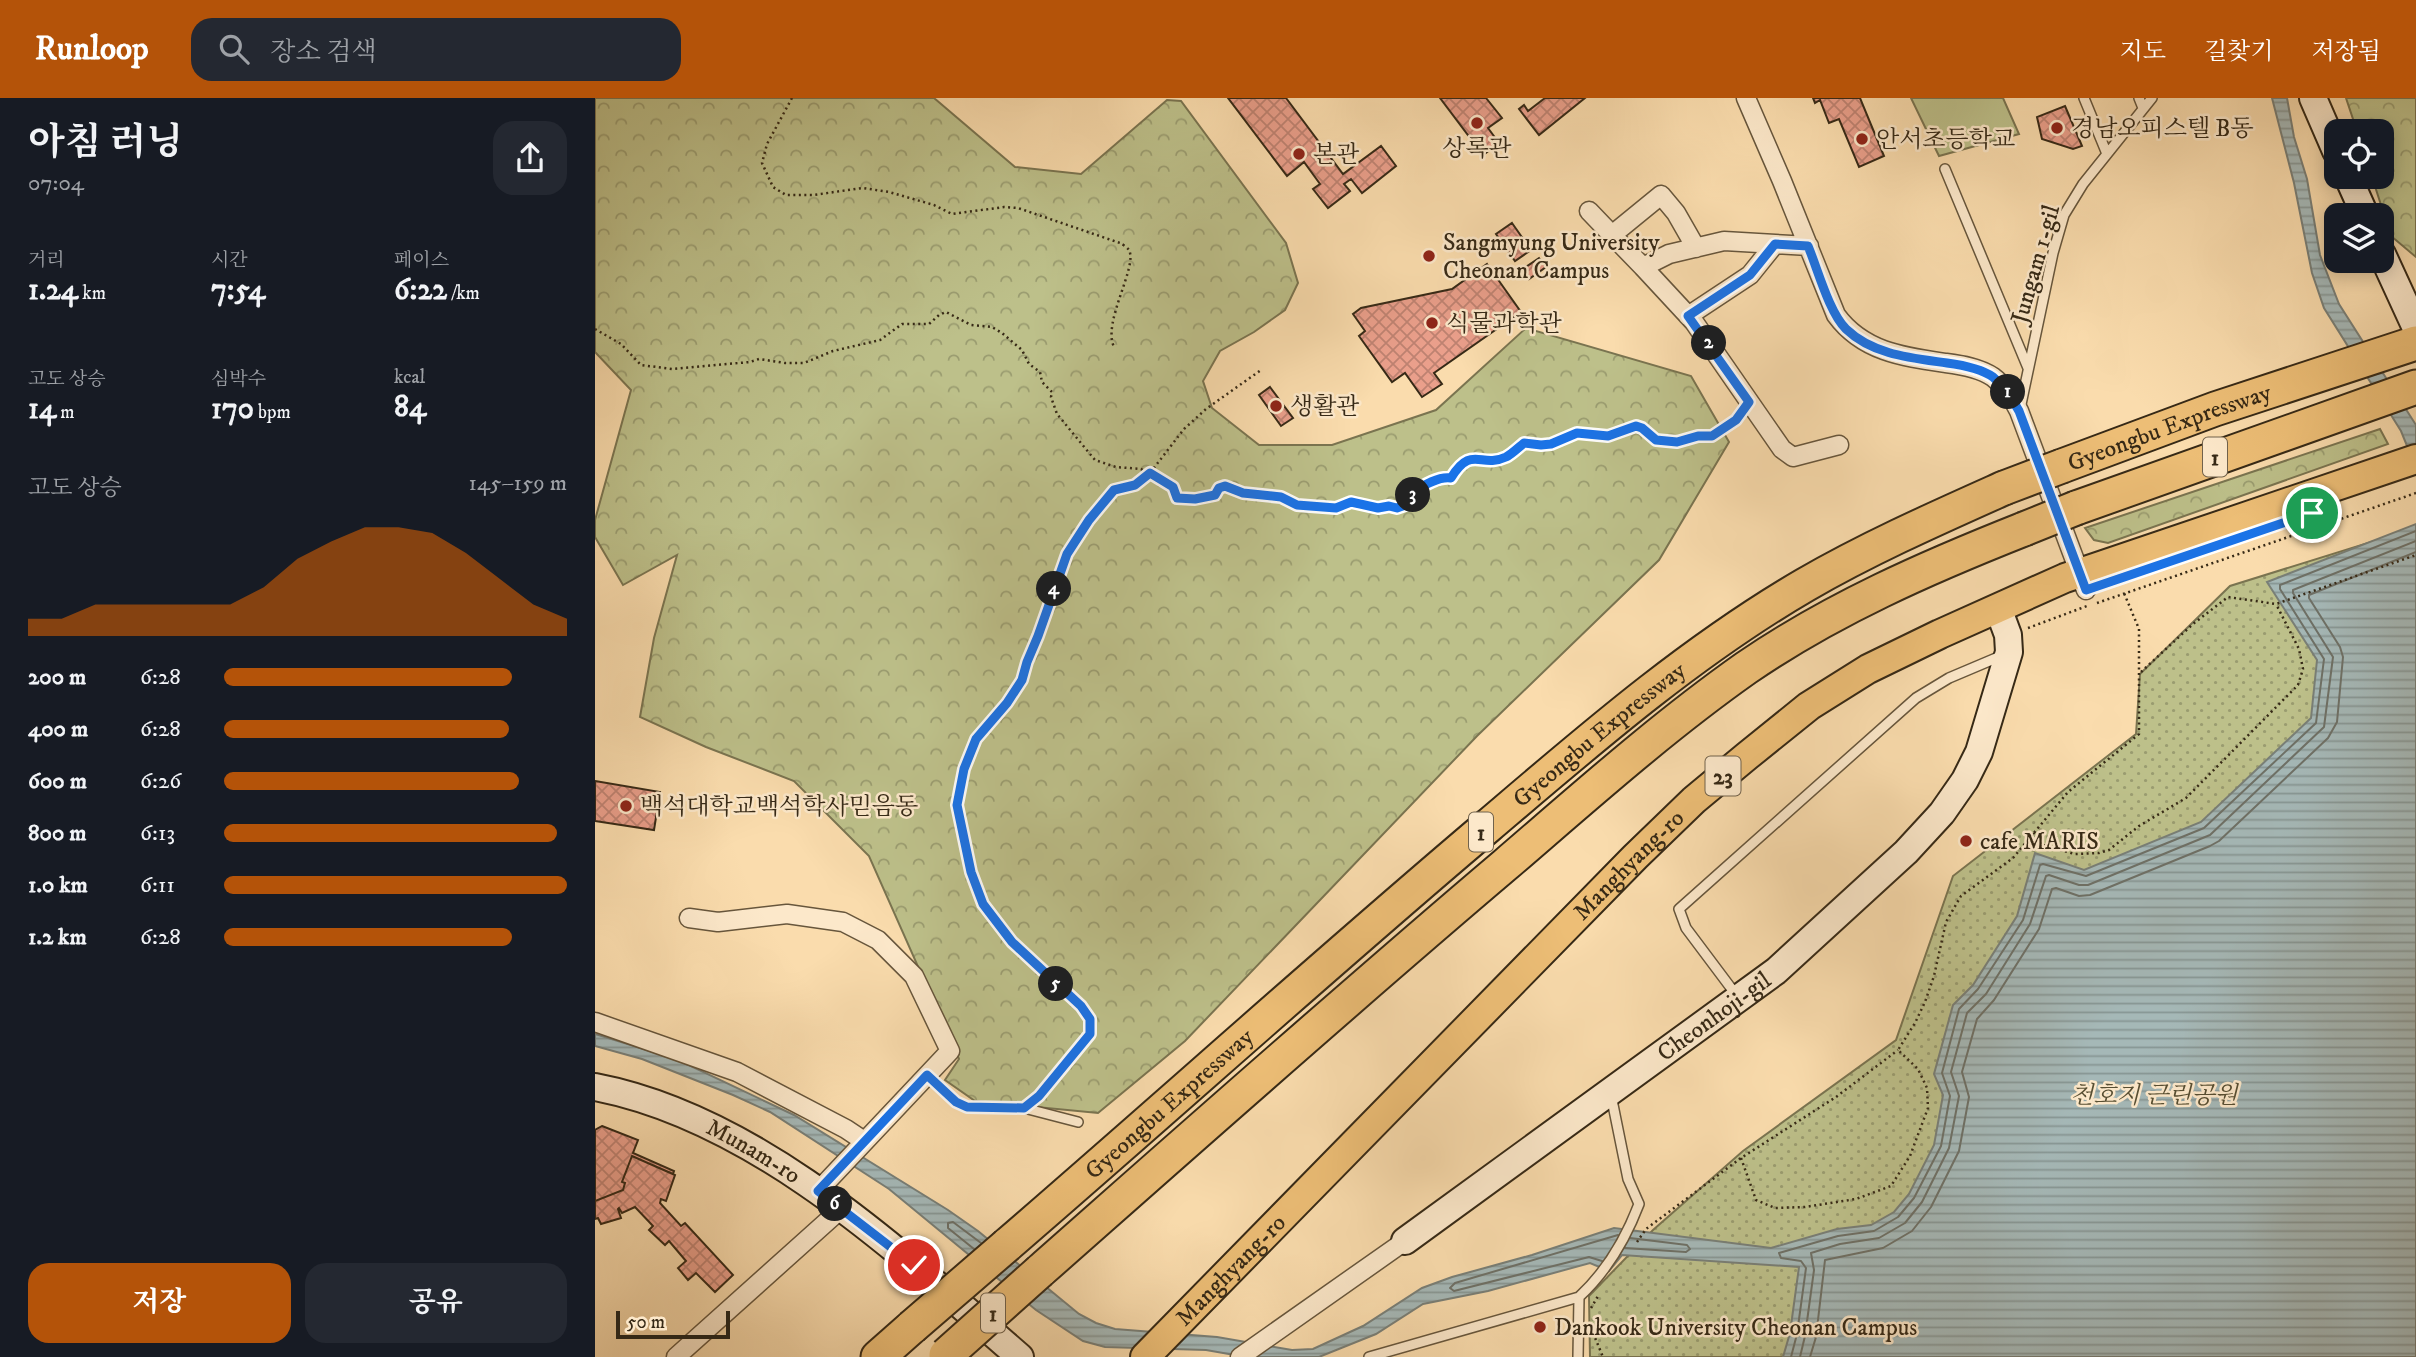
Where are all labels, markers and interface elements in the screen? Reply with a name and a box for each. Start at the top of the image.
search box [191,18,681,81]
text: Runloop [35,29,149,70]
icon: search [215,30,253,68]
text: 장소 검색 [271,36,377,69]
text: 지도 [2120,37,2166,67]
text: 길찾기 [2204,37,2273,67]
text: 저장됨 [2311,37,2381,67]
place label: 경남오피스텔 B동 [2071,114,2254,144]
marker: 상록관 [1469,115,1485,131]
text: 아침 러닝 [28,119,183,167]
map controls [2324,119,2394,273]
button: locate [2324,119,2394,189]
marker: 경남오피스텔 B동 [2049,120,2065,136]
button: share [493,121,567,195]
place label: 안서초등학교 [1876,125,2015,155]
marker: 안서초등학교 [1854,131,1870,147]
place label: 상록관 [1442,134,1512,164]
place label: 본관 [1313,140,1359,170]
marker: 본관 [1291,146,1307,162]
text: 07:04 [28,169,84,198]
street label: Jungam 1-gil [2004,201,2067,329]
button: layers [2324,203,2394,273]
place label: Sangmyung University Cheonan Campus [1443,228,1660,286]
marker: Sangmyung University Cheonan Campus [1421,248,1437,264]
text: 거리 [28,249,65,272]
text: 시간 [211,249,248,272]
text: 페이스 [394,249,449,272]
text: 1.24 [28,272,78,309]
text: 7:54 [211,272,265,309]
text: 6:22 [394,272,447,309]
text: km [78,282,106,305]
text: /km [447,282,480,305]
place label: 식물과학관 [1446,309,1562,339]
marker: 식물과학관 [1424,315,1440,331]
pin: 2 [1691,326,1727,360]
text: 2 [1704,331,1713,354]
text: kcal [394,366,425,389]
text: 고도 상승 [28,368,106,391]
text: 심박수 [211,368,266,391]
pin: 1 [1991,374,2025,410]
street label: Gyeongbu Expressway [2063,377,2276,479]
text: 1 [2004,380,2011,403]
text: 84 [394,389,426,426]
text: 14 [28,391,56,428]
text: 170 [211,391,254,428]
place label: 생활관 [1290,392,1360,422]
marker: 생활관 [1268,398,1284,414]
text: m [56,401,75,424]
text: bpm [254,401,291,424]
road number: 1 [2203,438,2227,476]
text: 145–159 m [468,469,567,498]
text: 고도 상승 [28,474,122,503]
pin: 3 [1395,478,1431,512]
text: 3 [1409,483,1416,506]
pin [2282,483,2342,543]
icon: arrive [2293,494,2331,532]
pin: 4 [1037,572,1071,606]
text: 4 [1048,577,1059,600]
street label: Gyeongbu Expressway [1507,655,1692,814]
text: 200 m [28,663,86,692]
text: 6:28 [140,663,181,692]
text: 400 m [28,715,88,744]
text: 6:28 [140,715,181,744]
road number: 23 [1705,756,1741,796]
text: 600 m [28,767,87,796]
text: 6:26 [140,767,181,796]
place label: 백석대학교백석학사믿음동 [640,792,918,822]
marker: 백석대학교백석학사믿음동 [618,798,634,814]
street label: Manghyang-ro [1567,804,1691,927]
road number: 1 [1469,812,1493,852]
text: 800 m [28,819,86,848]
text: 6:13 [140,819,175,848]
place label: cafe MARIS [1980,827,2099,857]
marker: cafe MARIS [1958,833,1974,849]
text: 1.0 km [28,871,88,900]
text: 6:11 [140,871,175,900]
text: 1.2 km [28,923,87,952]
text: 6:28 [140,923,181,952]
street label: Cheonhoji-gil [1652,965,1778,1068]
pin: 5 [1039,966,1073,1001]
text: 5 [1051,972,1060,995]
street label: Gyeongbu Expressway [1079,1022,1260,1186]
park label: 천호지 근린공원 [2070,1081,2240,1111]
street label: Munam-ro [701,1113,806,1191]
pin: 6 [817,1186,853,1222]
text: 6 [830,1192,839,1215]
street label: Manghyang-ro [1170,1208,1293,1333]
pin [884,1235,944,1295]
icon: check [895,1246,933,1284]
button: 저장 [28,1263,291,1343]
button: 공유 [305,1263,567,1343]
road number: 1 [981,1294,1005,1332]
scale bar [616,1308,730,1340]
text: 50 m [627,1311,665,1334]
place label: Dankook University Cheonan Campus [1554,1313,1917,1343]
marker: Dankook University Cheonan Campus [1532,1319,1548,1335]

